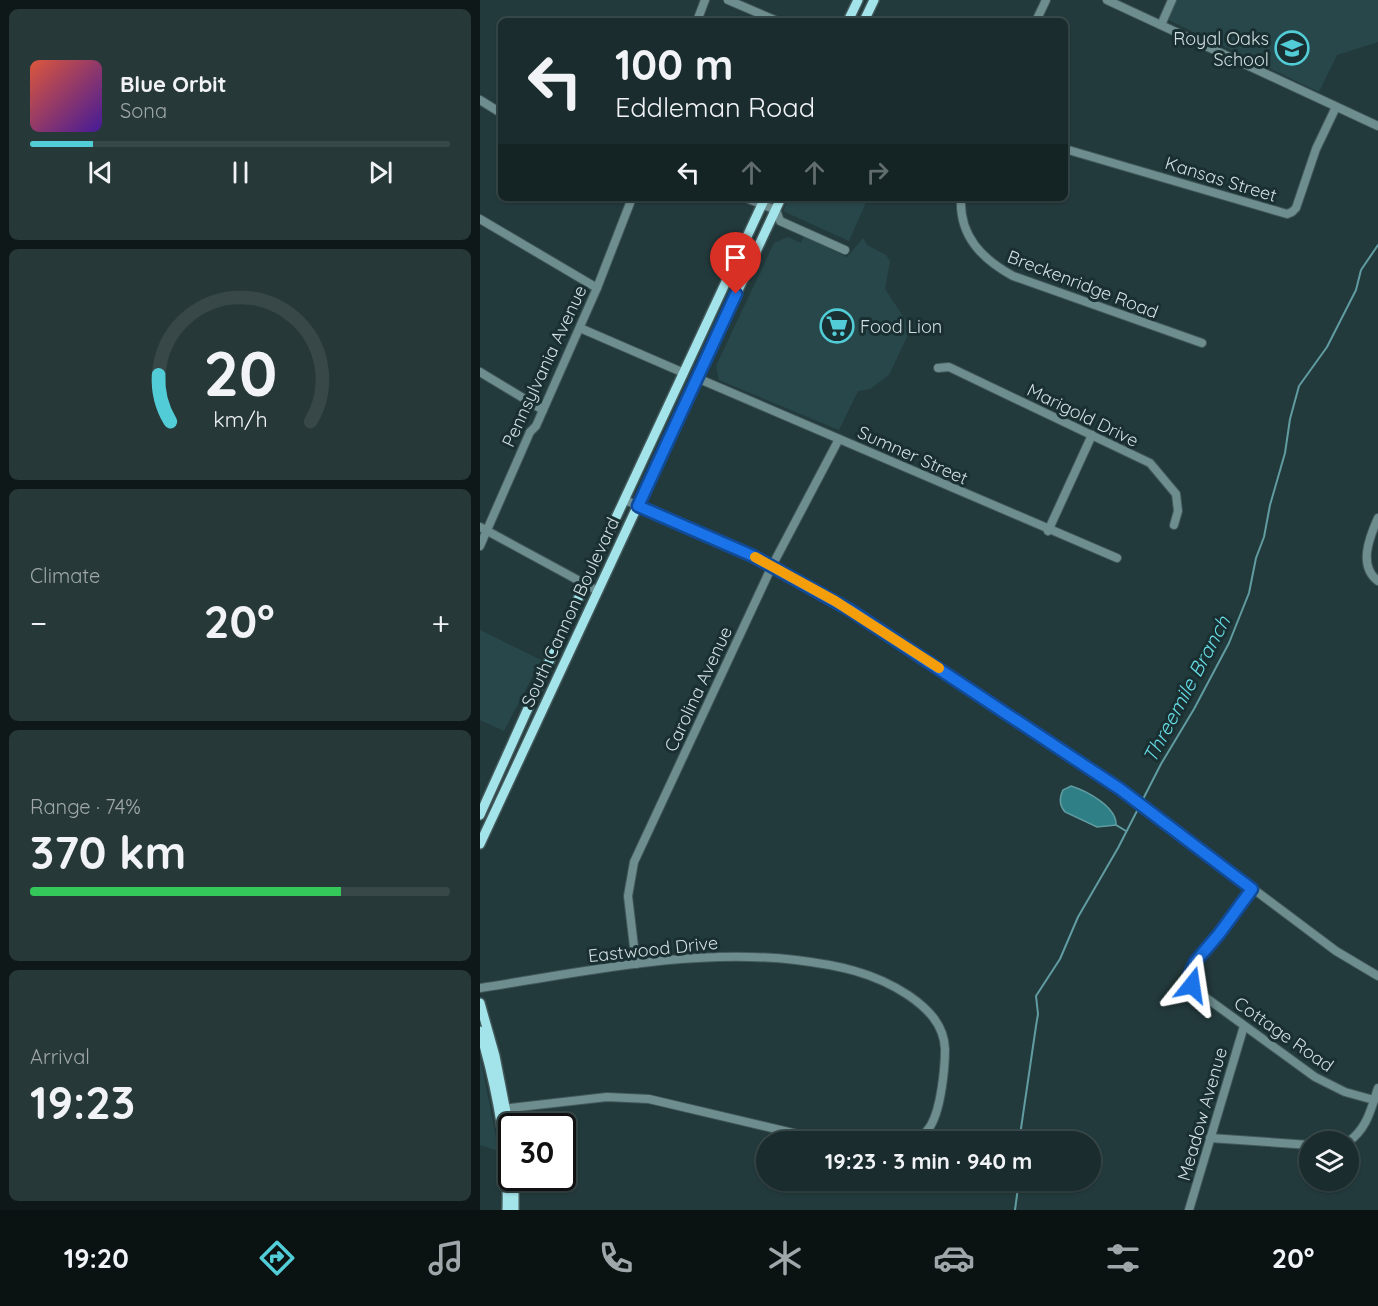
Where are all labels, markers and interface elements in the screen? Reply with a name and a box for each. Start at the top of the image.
place label: Royal Oaks School [1173,27,1269,71]
school or university icon: Royal Oaks School [1274,30,1310,66]
text: 100 m [615,38,733,91]
icon: left [516,42,594,120]
text: Blue Orbit [120,70,226,98]
text: Eddleman Road [615,90,815,124]
text: Sona [120,98,167,123]
street label: Kansas Street [1162,151,1280,207]
icon: previous [84,156,117,189]
icon: pause [224,156,257,189]
icon: next [364,156,397,189]
icon: left [672,156,705,189]
icon: ahead [735,156,768,189]
icon: ahead [798,156,831,189]
icon: right [861,156,894,189]
pin [710,232,761,294]
icon: arrive [719,241,752,274]
street label: Breckenridge Road [1004,245,1162,323]
street label: Pennsylvania Avenue [496,281,592,451]
supermarket icon: Food Lion [819,308,855,344]
place label: Food Lion [860,315,942,338]
text: 20 [203,334,277,412]
street label: Marigold Drive [1023,378,1143,452]
text: km/h [213,406,267,432]
street label: Sumner Street [854,420,972,490]
street label: South Cannon Boulevard [516,513,624,711]
text: Climate [30,563,100,588]
text: 20° [204,593,275,649]
text: − [30,602,47,643]
text: + [431,602,450,643]
water label: Threemile Branch [1137,611,1236,767]
street label: Carolina Avenue [659,623,737,755]
text: Range · 74% [30,794,141,819]
text: 370 km [30,824,186,880]
street label: Eastwood Drive [587,931,719,967]
position arrow [1160,953,1224,1017]
street label: Cottage Road [1230,991,1338,1077]
text: Arrival [30,1044,90,1069]
street label: Meadow Avenue [1172,1045,1232,1183]
text: 19:23 [30,1074,135,1130]
speed limit sign: 30 [498,1113,576,1191]
map controls [1299,1131,1359,1191]
button: layers [1299,1131,1359,1191]
text: 19:23 · 3 min · 940 m [825,1147,1032,1175]
icon: directions [256,1237,298,1279]
icon: music [425,1237,467,1279]
icon: phone [595,1237,637,1279]
icon: climate [764,1237,806,1279]
icon: car [933,1237,975,1279]
icon: filters [1102,1237,1144,1279]
text: 19:20 [64,1241,129,1275]
text: 20° [1272,1241,1314,1275]

